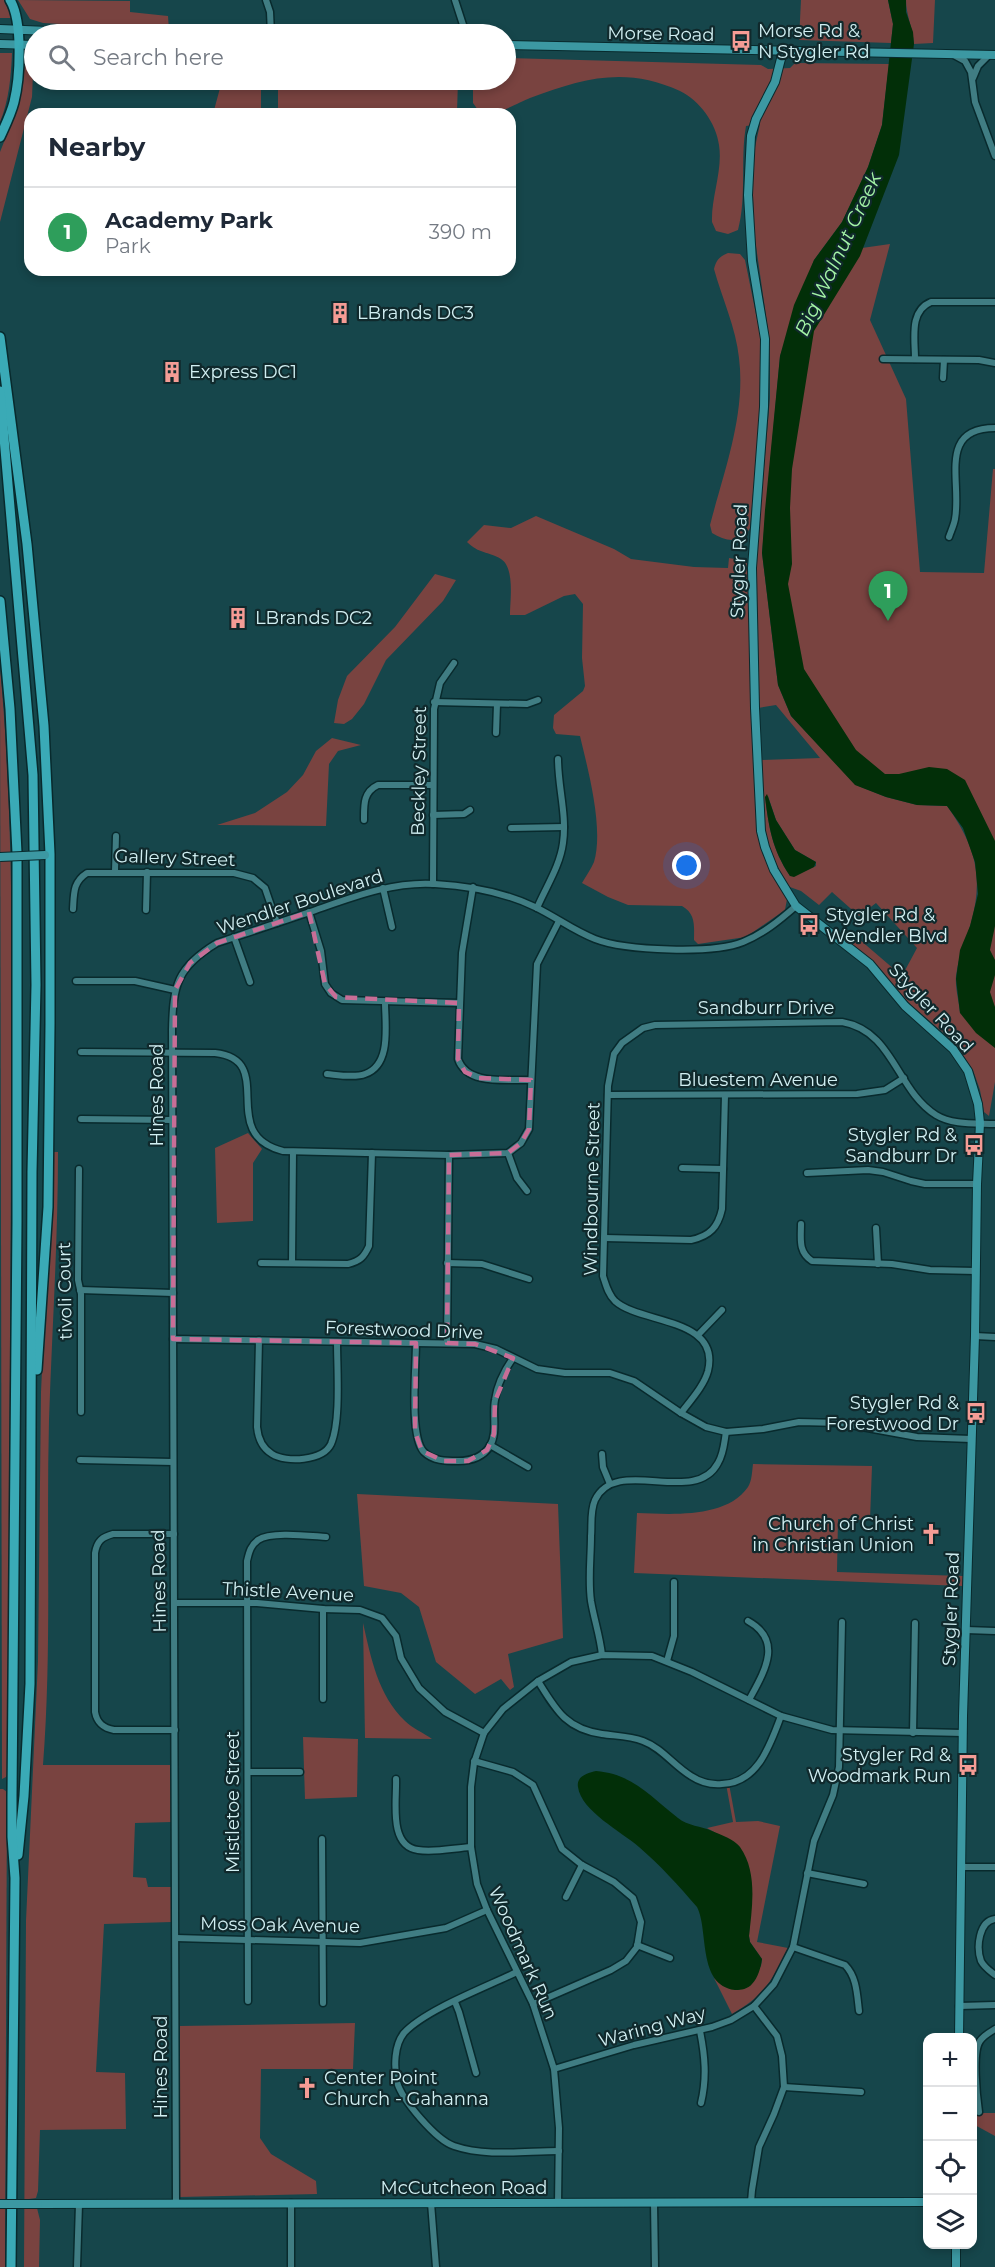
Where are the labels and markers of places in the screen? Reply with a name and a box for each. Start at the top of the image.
place label: Morse Rd & N Stygler Rd [758,20,870,63]
bus stop icon: Morse Rd & N Stygler Rd [729,29,753,53]
building icon: LBrands DC3 [328,301,352,325]
place label: LBrands DC3 [357,302,474,324]
building icon: Express DC1 [160,360,184,384]
place label: Express DC1 [189,361,297,383]
pin: 1 [868,572,908,621]
building icon: LBrands DC2 [226,606,250,630]
place label: LBrands DC2 [255,607,372,629]
place label: Stygler Rd & Wendler Blvd [826,904,948,947]
bus stop icon: Stygler Rd & Wendler Blvd [797,913,821,937]
place label: Stygler Rd & Sandburr Dr [846,1124,957,1167]
bus stop icon: Stygler Rd & Sandburr Dr [962,1133,986,1157]
place label: Stygler Rd & Forestwood Dr [826,1392,959,1435]
bus stop icon: Stygler Rd & Forestwood Dr [964,1401,988,1425]
place label: Church of Christ in Christian Union [752,1513,914,1556]
church icon: Church of Christ in Christian Union [919,1522,943,1546]
place label: Stygler Rd & Woodmark Run [808,1744,951,1787]
bus stop icon: Stygler Rd & Woodmark Run [956,1753,980,1777]
place label: Center Point Church - Gahanna [324,2067,489,2110]
church icon: Center Point Church - Gahanna [295,2076,319,2100]

